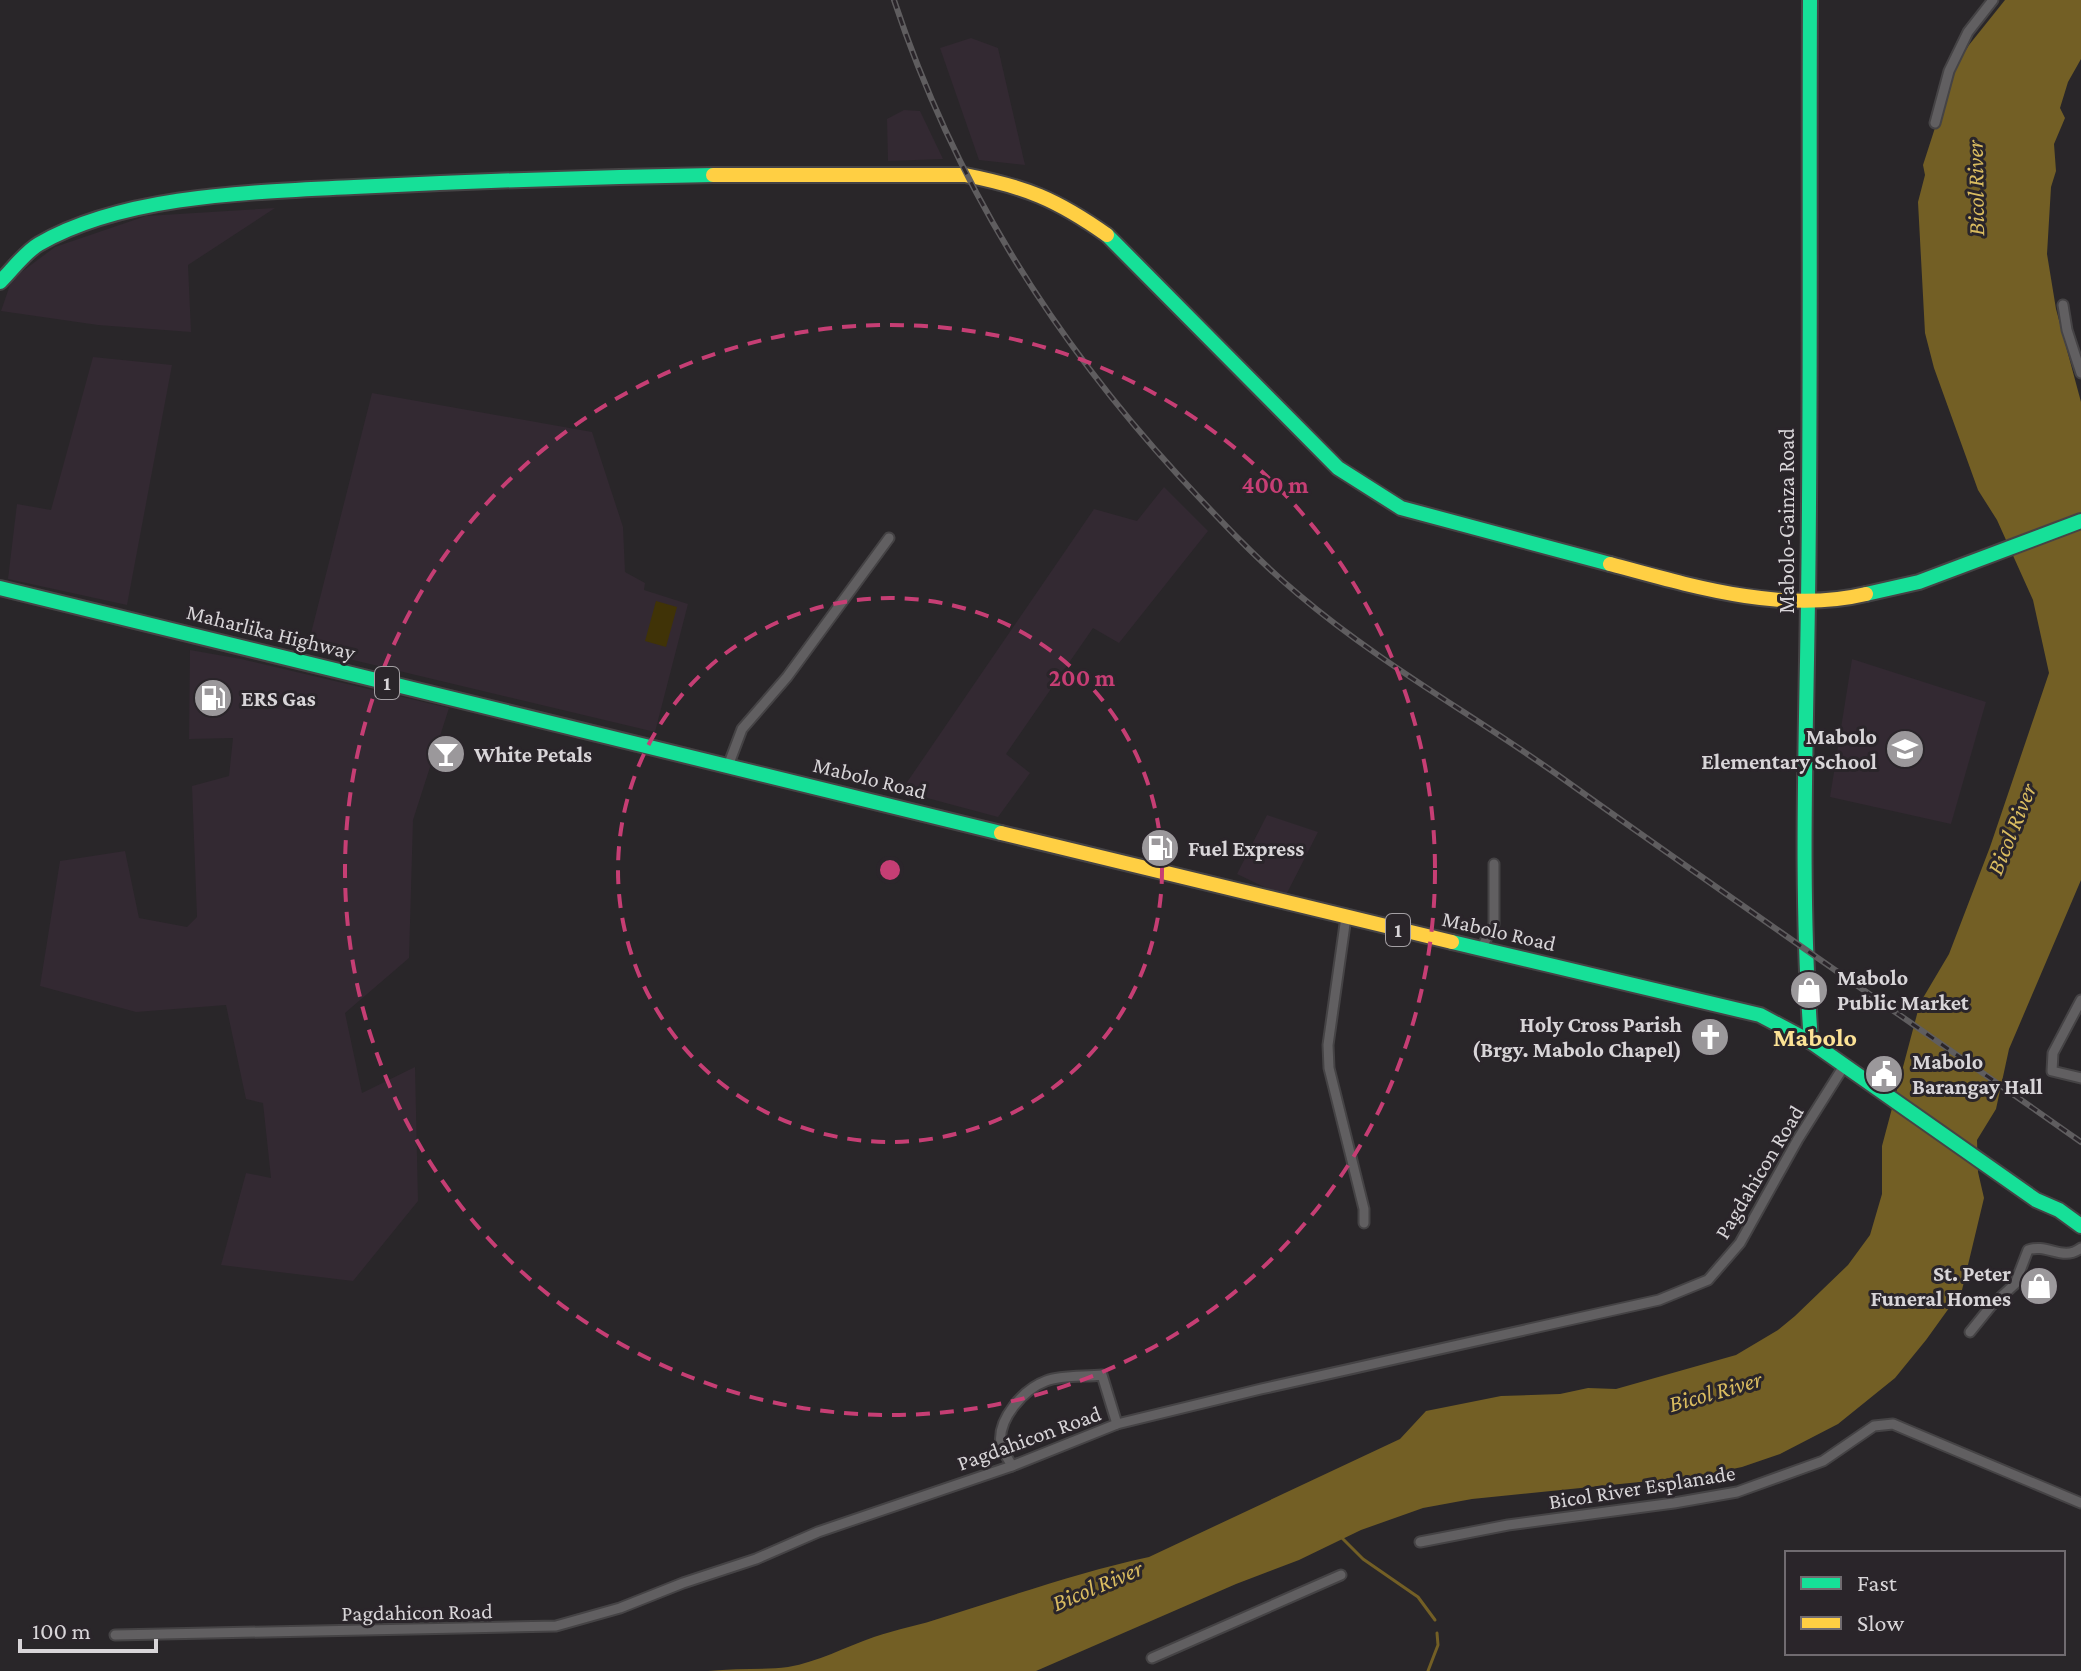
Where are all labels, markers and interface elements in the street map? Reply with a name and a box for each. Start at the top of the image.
water label: Bicol River [1961,139,1989,236]
street label: Mabolo-Gainza Road [1774,428,1799,614]
text: 400 m [1241,471,1309,498]
street label: Maharlika Highway [184,599,359,665]
text: 200 m [1049,664,1116,691]
road number: 1 [375,667,399,699]
fuel station icon: ERS Gas [192,677,234,719]
place label: ERS Gas [241,686,316,711]
place label: Mabolo Elementary School [1701,724,1878,774]
school or university icon: Mabolo Elementary School [1884,728,1926,770]
bar icon: White Petals [425,733,467,775]
place label: White Petals [473,742,592,767]
street label: Mabolo Road [811,752,930,804]
water label: Bicol River [1981,779,2042,878]
fuel station icon: Fuel Express [1139,827,1181,869]
place label: Fuel Express [1188,836,1304,861]
centre of rings [876,856,904,884]
street label: Mabolo Road [1440,906,1559,956]
road number: 1 [1386,914,1410,946]
place label: Mabolo Public Market [1837,965,1970,1015]
shop icon: Mabolo Public Market [1788,969,1830,1011]
place label: Holy Cross Parish (Brgy. Mabolo Chapel) [1472,1012,1682,1063]
church icon: Holy Cross Parish (Brgy. Mabolo Chapel) [1689,1016,1731,1058]
district label: Mabolo [1773,1023,1857,1052]
place label: Mabolo Barangay Hall [1912,1049,2043,1099]
public building icon: Mabolo Barangay Hall [1863,1053,1905,1095]
street label: Pagdahicon Road [1709,1100,1809,1243]
place label: St. Peter Funeral Homes [1870,1261,2011,1311]
shop icon: St. Peter Funeral Homes [2018,1265,2060,1307]
water label: Bicol River [1665,1365,1765,1417]
street label: Pagdahicon Road [954,1400,1105,1476]
street label: Bicol River Esplanade [1547,1460,1737,1514]
legend [1785,1551,2065,1655]
water label: Bicol River [1048,1554,1147,1616]
text: Fast [1857,1569,1898,1596]
street label: Pagdahicon Road [341,1598,493,1626]
scale bar [20,1603,156,1653]
text: Slow [1857,1609,1904,1636]
text: 100 m [32,1617,91,1644]

